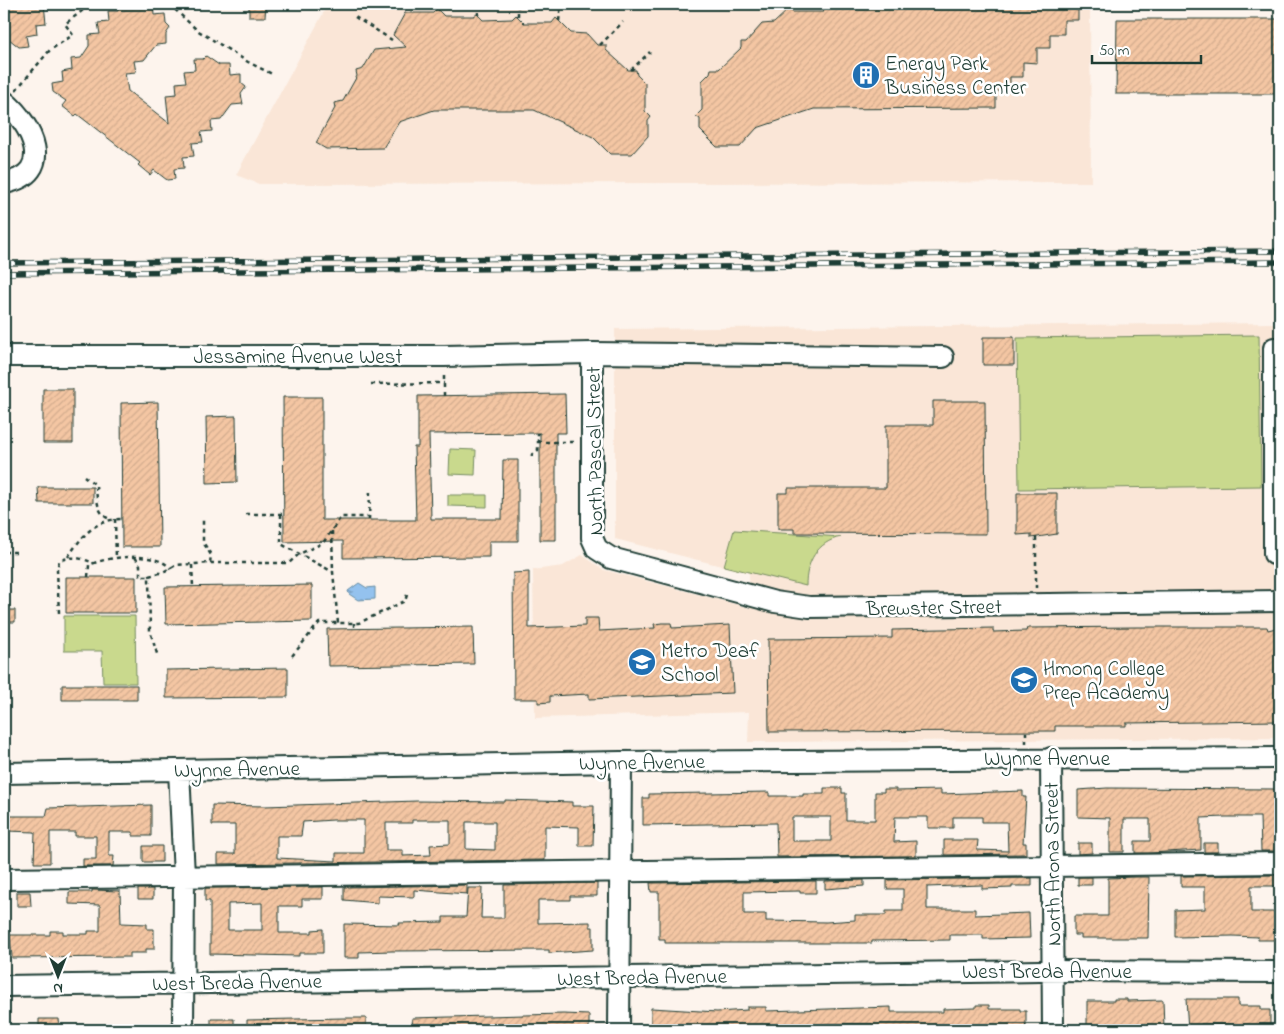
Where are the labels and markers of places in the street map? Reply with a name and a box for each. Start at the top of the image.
place label: Energy Park Business Center [884,50,1027,104]
building icon: Energy Park Business Center [851,60,881,90]
place label: Metro Deaf School [661,637,759,691]
school or university icon: Metro Deaf School [627,647,657,677]
place label: Hmong College Prep Academy [1043,655,1169,711]
school or university icon: Hmong College Prep Academy [1009,665,1039,695]

